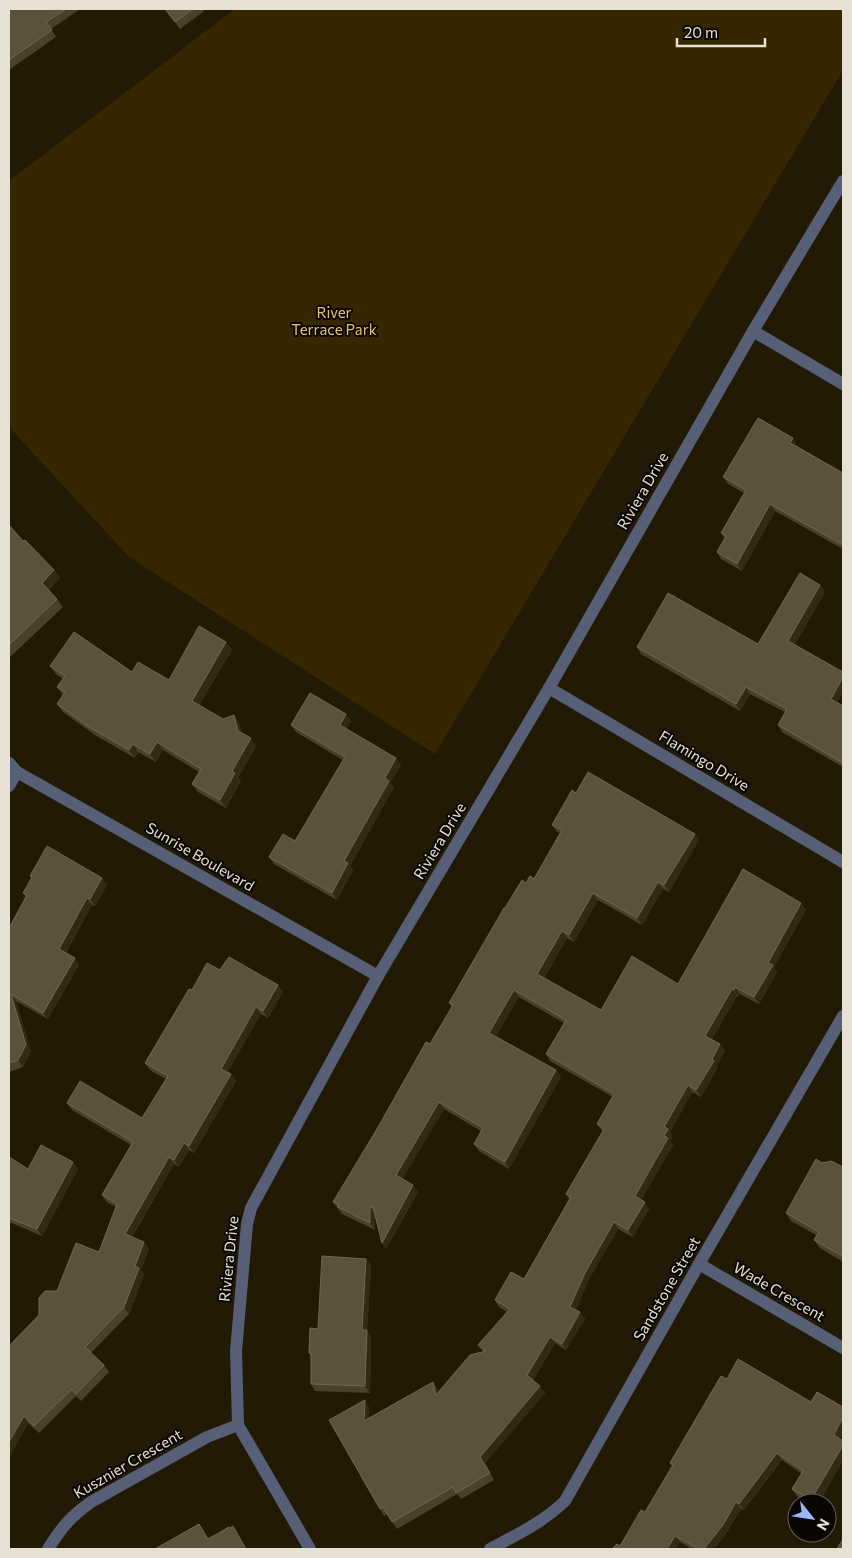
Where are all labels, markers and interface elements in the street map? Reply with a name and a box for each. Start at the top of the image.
scale bar [677,15,764,47]
text: 20 m [684,23,718,41]
park label: River Terrace Park [291,303,377,338]
street label: Riviera Drive [613,449,672,532]
street label: Flamingo Drive [656,726,753,794]
street label: Riviera Drive [409,799,469,882]
street label: Sunrise Boulevard [143,818,258,894]
street label: Riviera Drive [215,1215,241,1303]
street label: Sandstone Street [629,1233,703,1344]
street label: Wade Crescent [731,1258,828,1325]
street label: Kusznier Crescent [70,1425,185,1502]
north arrow [787,1493,837,1543]
text: N [814,1516,834,1534]

